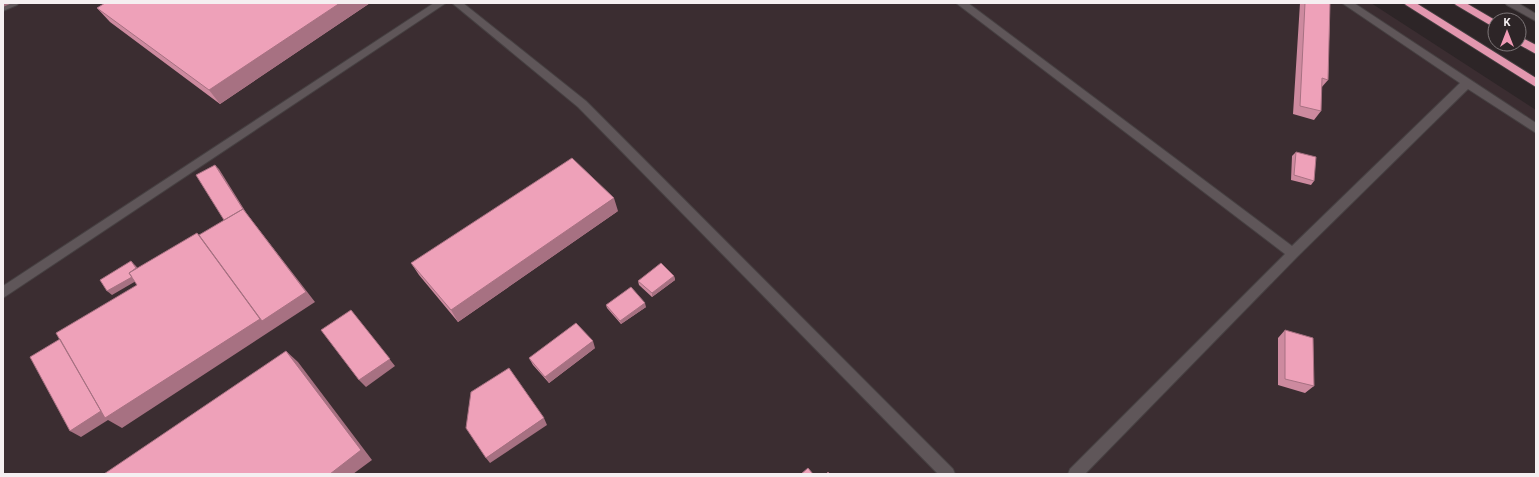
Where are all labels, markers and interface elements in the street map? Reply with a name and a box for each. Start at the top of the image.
north arrow [1487,12,1527,52]
text: K [1504,16,1512,29]

